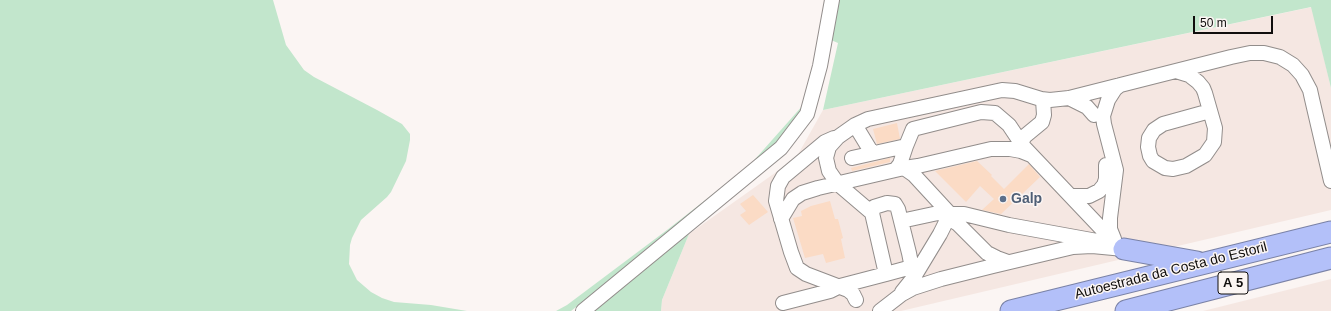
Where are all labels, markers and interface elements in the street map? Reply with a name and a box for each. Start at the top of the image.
scale bar [1195,8,1275,34]
text: 50 m [1200,16,1227,30]
place label: Galp [1011,191,1042,207]
marker: Galp [998,194,1008,204]
street label: Autoestrada da Costa do Estoril [1073,239,1269,303]
road number: A 5 [1218,272,1248,294]

